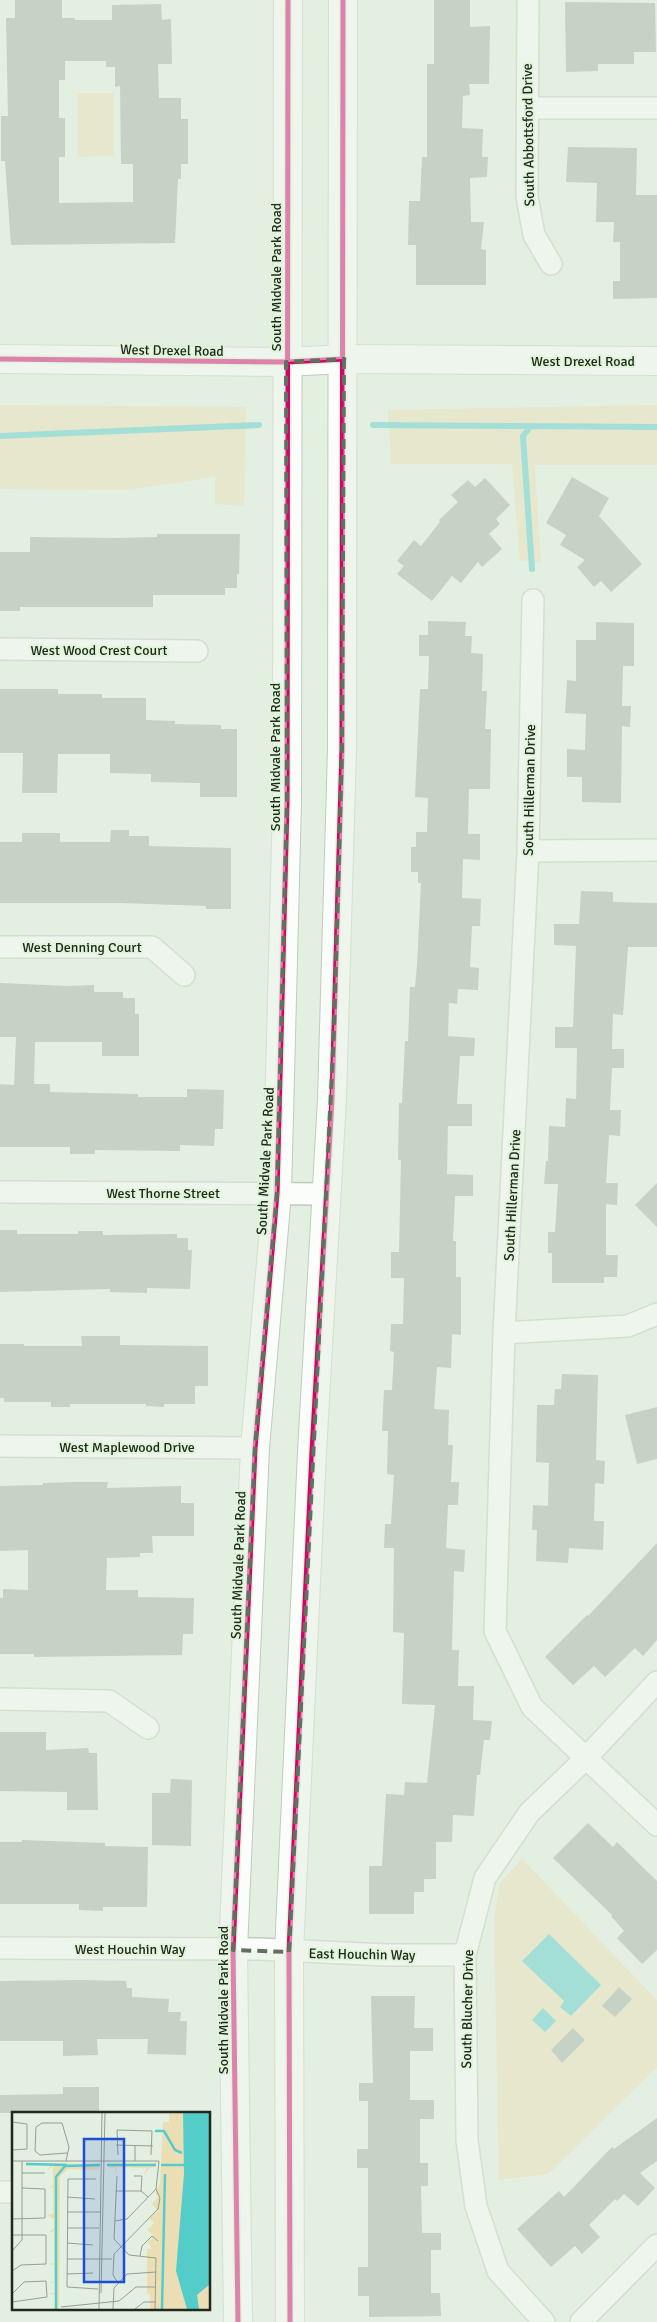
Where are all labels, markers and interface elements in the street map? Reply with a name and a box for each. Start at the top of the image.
street label: South Abbottsford Drive [519,63,538,207]
street label: South Midvale Park Road [268,203,285,351]
street label: West Drexel Road [120,341,224,360]
street label: West Drexel Road [531,353,635,370]
street label: West Wood Crest Court [31,642,168,659]
street label: South Midvale Park Road [267,683,284,831]
street label: South Hillerman Drive [520,724,539,856]
street label: West Denning Court [22,939,142,956]
street label: South Midvale Park Road [253,1087,278,1236]
street label: South Hillerman Drive [501,1129,524,1261]
street label: West Thorne Street [106,1185,220,1202]
street label: West Maplewood Drive [59,1439,195,1456]
street label: South Midvale Park Road [227,1491,250,1639]
street label: South Midvale Park Road [215,1926,232,2074]
street label: West Houchin Way [75,1941,186,1958]
street label: East Houchin Way [308,1945,416,1964]
street label: South Blucher Drive [458,1949,477,2069]
inset map [12,2112,210,2310]

